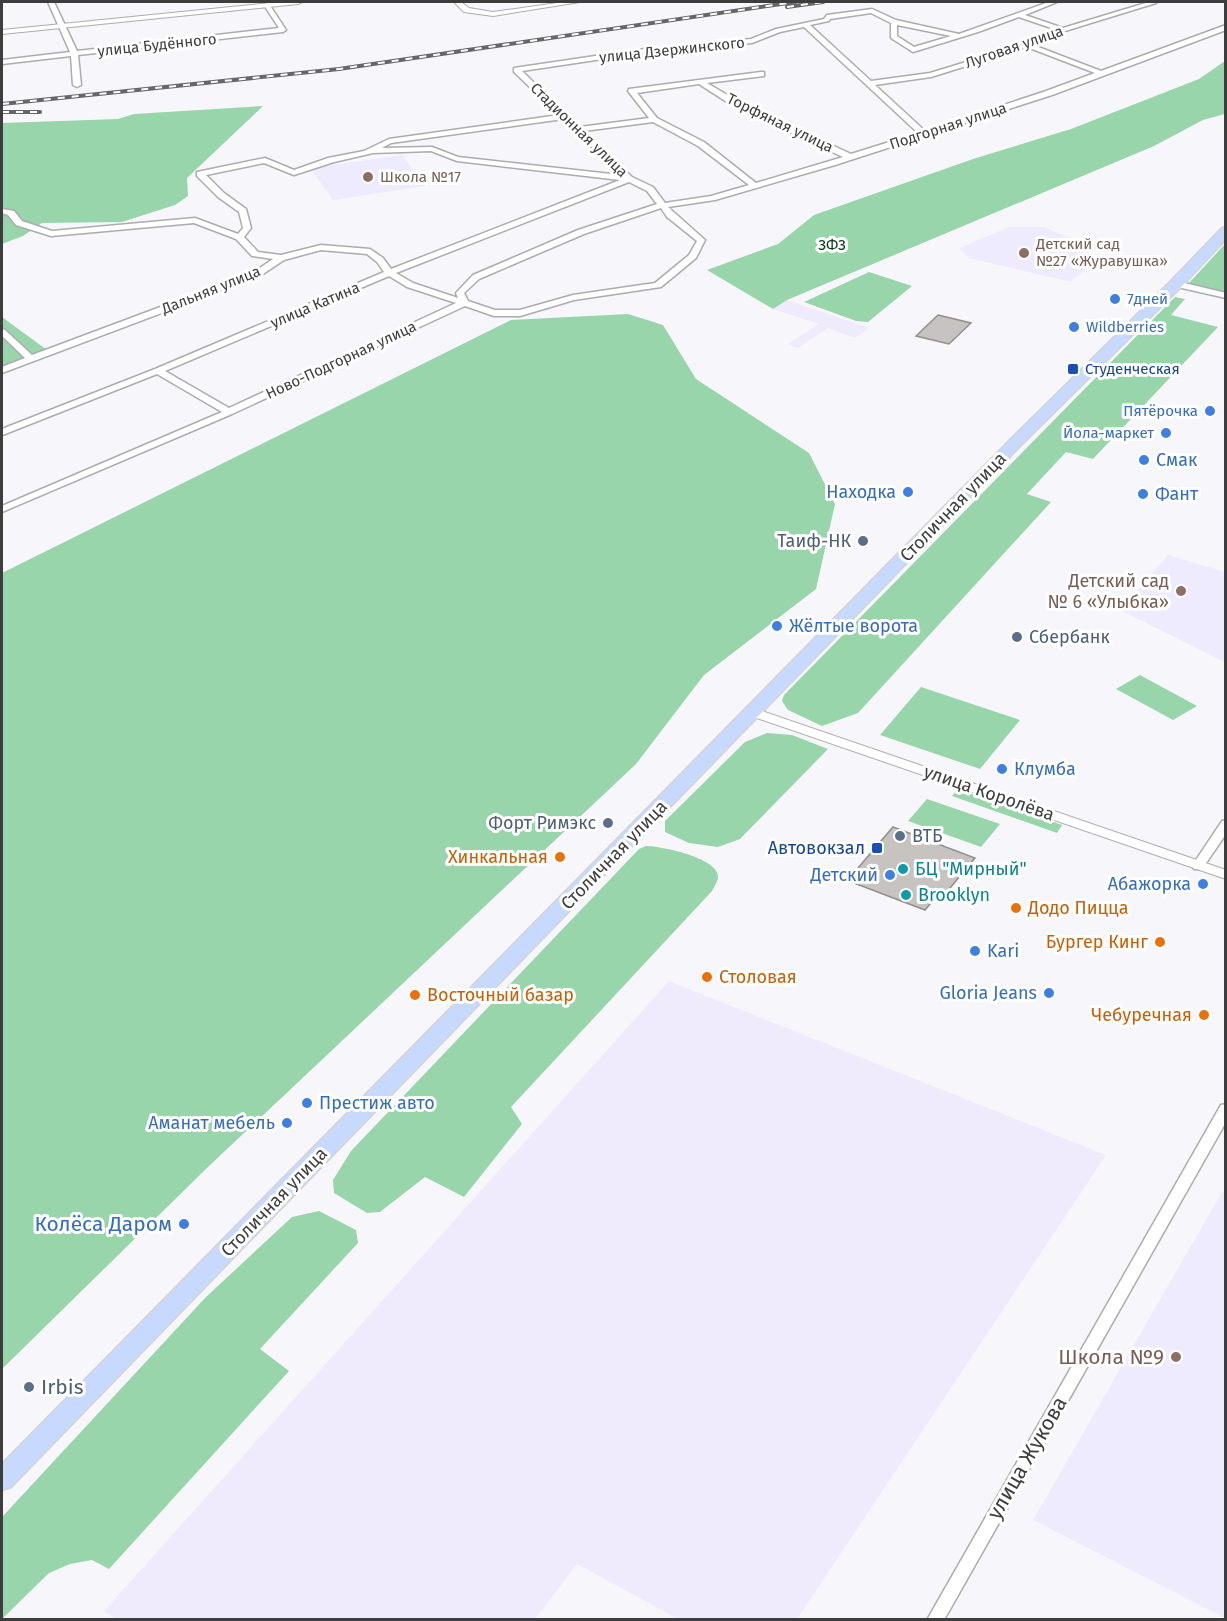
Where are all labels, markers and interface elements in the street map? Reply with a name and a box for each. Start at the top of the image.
street label: Луговая улица [963,22,1065,72]
street label: улица Будённого [97,30,217,60]
street label: улица Дзержинского [598,33,746,67]
street label: Стадионная улица [527,79,631,181]
street label: Торфяная улица [724,89,836,157]
street label: Подгорная улица [887,99,1009,153]
place label: Школа №17 [380,168,461,186]
marker: Школа №17 [361,170,375,184]
place label: Детский сад №27 «Журавушка» [1035,235,1168,270]
park label: ЗФЗ [818,236,846,254]
marker: Детский сад №27 «Журавушка» [1017,246,1031,260]
street label: Дальняя улица [158,262,263,318]
street label: улица Катина [268,278,362,332]
place label: 7дней [1127,290,1168,308]
marker: 7дней [1108,292,1122,306]
street label: Ново-Подгорная улица [263,317,419,403]
place label: Wildberries [1086,318,1164,336]
marker: Wildberries [1067,320,1081,334]
place label: Студенческая [1085,360,1180,378]
marker: Студенческая [1066,362,1080,376]
place label: Пятёрочка [1123,402,1198,420]
marker: Пятёрочка [1203,404,1217,418]
place label: Йола-маркет [1063,424,1154,442]
marker: Йола-маркет [1159,426,1173,440]
street label: Столичная улица [895,448,1011,566]
place label: Смак [1156,449,1198,471]
marker: Смак [1137,453,1151,467]
place label: Находка [826,481,896,503]
place label: Фант [1155,483,1199,505]
marker: Находка [901,485,915,499]
marker: Фант [1136,487,1150,501]
place label: Таиф-НК [777,530,851,552]
marker: Таиф-НК [856,534,870,548]
place label: Детский сад № 6 «Улыбка» [1047,570,1169,613]
marker: Детский сад № 6 «Улыбка» [1174,584,1188,598]
place label: Жёлтые ворота [789,615,918,637]
marker: Жёлтые ворота [770,619,784,633]
place label: Сбербанк [1029,626,1110,648]
marker: Сбербанк [1010,630,1024,644]
place label: Клумба [1014,758,1076,780]
street label: улица Королёва [921,760,1057,826]
marker: Клумба [995,762,1009,776]
street label: Столичная улица [556,796,672,914]
place label: Форт Римэкс [488,812,596,834]
marker: Форт Римэкс [601,816,615,830]
place label: ВТБ [912,825,942,847]
marker: ВТБ [893,829,907,843]
place label: Автовокзал [768,837,865,859]
marker: Автовокзал [870,841,884,855]
place label: Хинкальная [448,846,548,868]
marker: Хинкальная [553,850,567,864]
place label: БЦ "Мирный" [915,858,1027,880]
marker: БЦ "Мирный" [896,862,910,876]
place label: Детский [809,864,878,886]
marker: Детский [883,868,897,882]
place label: Абажорка [1108,873,1191,895]
marker: Абажорка [1196,877,1210,891]
place label: Brooklyn [918,884,990,906]
marker: Brooklyn [899,888,913,902]
place label: Додо Пицца [1027,897,1128,919]
marker: Додо Пицца [1009,901,1023,915]
place label: Бургер Кинг [1046,931,1148,953]
marker: Бургер Кинг [1153,935,1167,949]
place label: Kari [987,940,1019,962]
marker: Kari [968,944,982,958]
place label: Столовая [719,966,797,988]
marker: Столовая [700,970,714,984]
place label: Gloria Jeans [939,982,1037,1004]
place label: Восточный базар [427,984,574,1006]
marker: Gloria Jeans [1042,986,1056,1000]
marker: Восточный базар [408,988,422,1002]
place label: Чебуречная [1091,1004,1192,1026]
marker: Чебуречная [1197,1008,1211,1022]
place label: Престиж авто [319,1092,435,1114]
marker: Престиж авто [300,1096,314,1110]
place label: Аманат мебель [148,1112,275,1134]
marker: Аманат мебель [280,1116,294,1130]
street label: Столичная улица [216,1143,332,1261]
place label: Колёса Даром [34,1211,172,1237]
marker: Колёса Даром [177,1217,191,1231]
place label: Школа №9 [1058,1344,1164,1370]
marker: Школа №9 [1169,1350,1183,1364]
place label: Irbis [41,1374,84,1400]
marker: Irbis [22,1380,36,1394]
street label: улица Жукова [981,1392,1073,1524]

